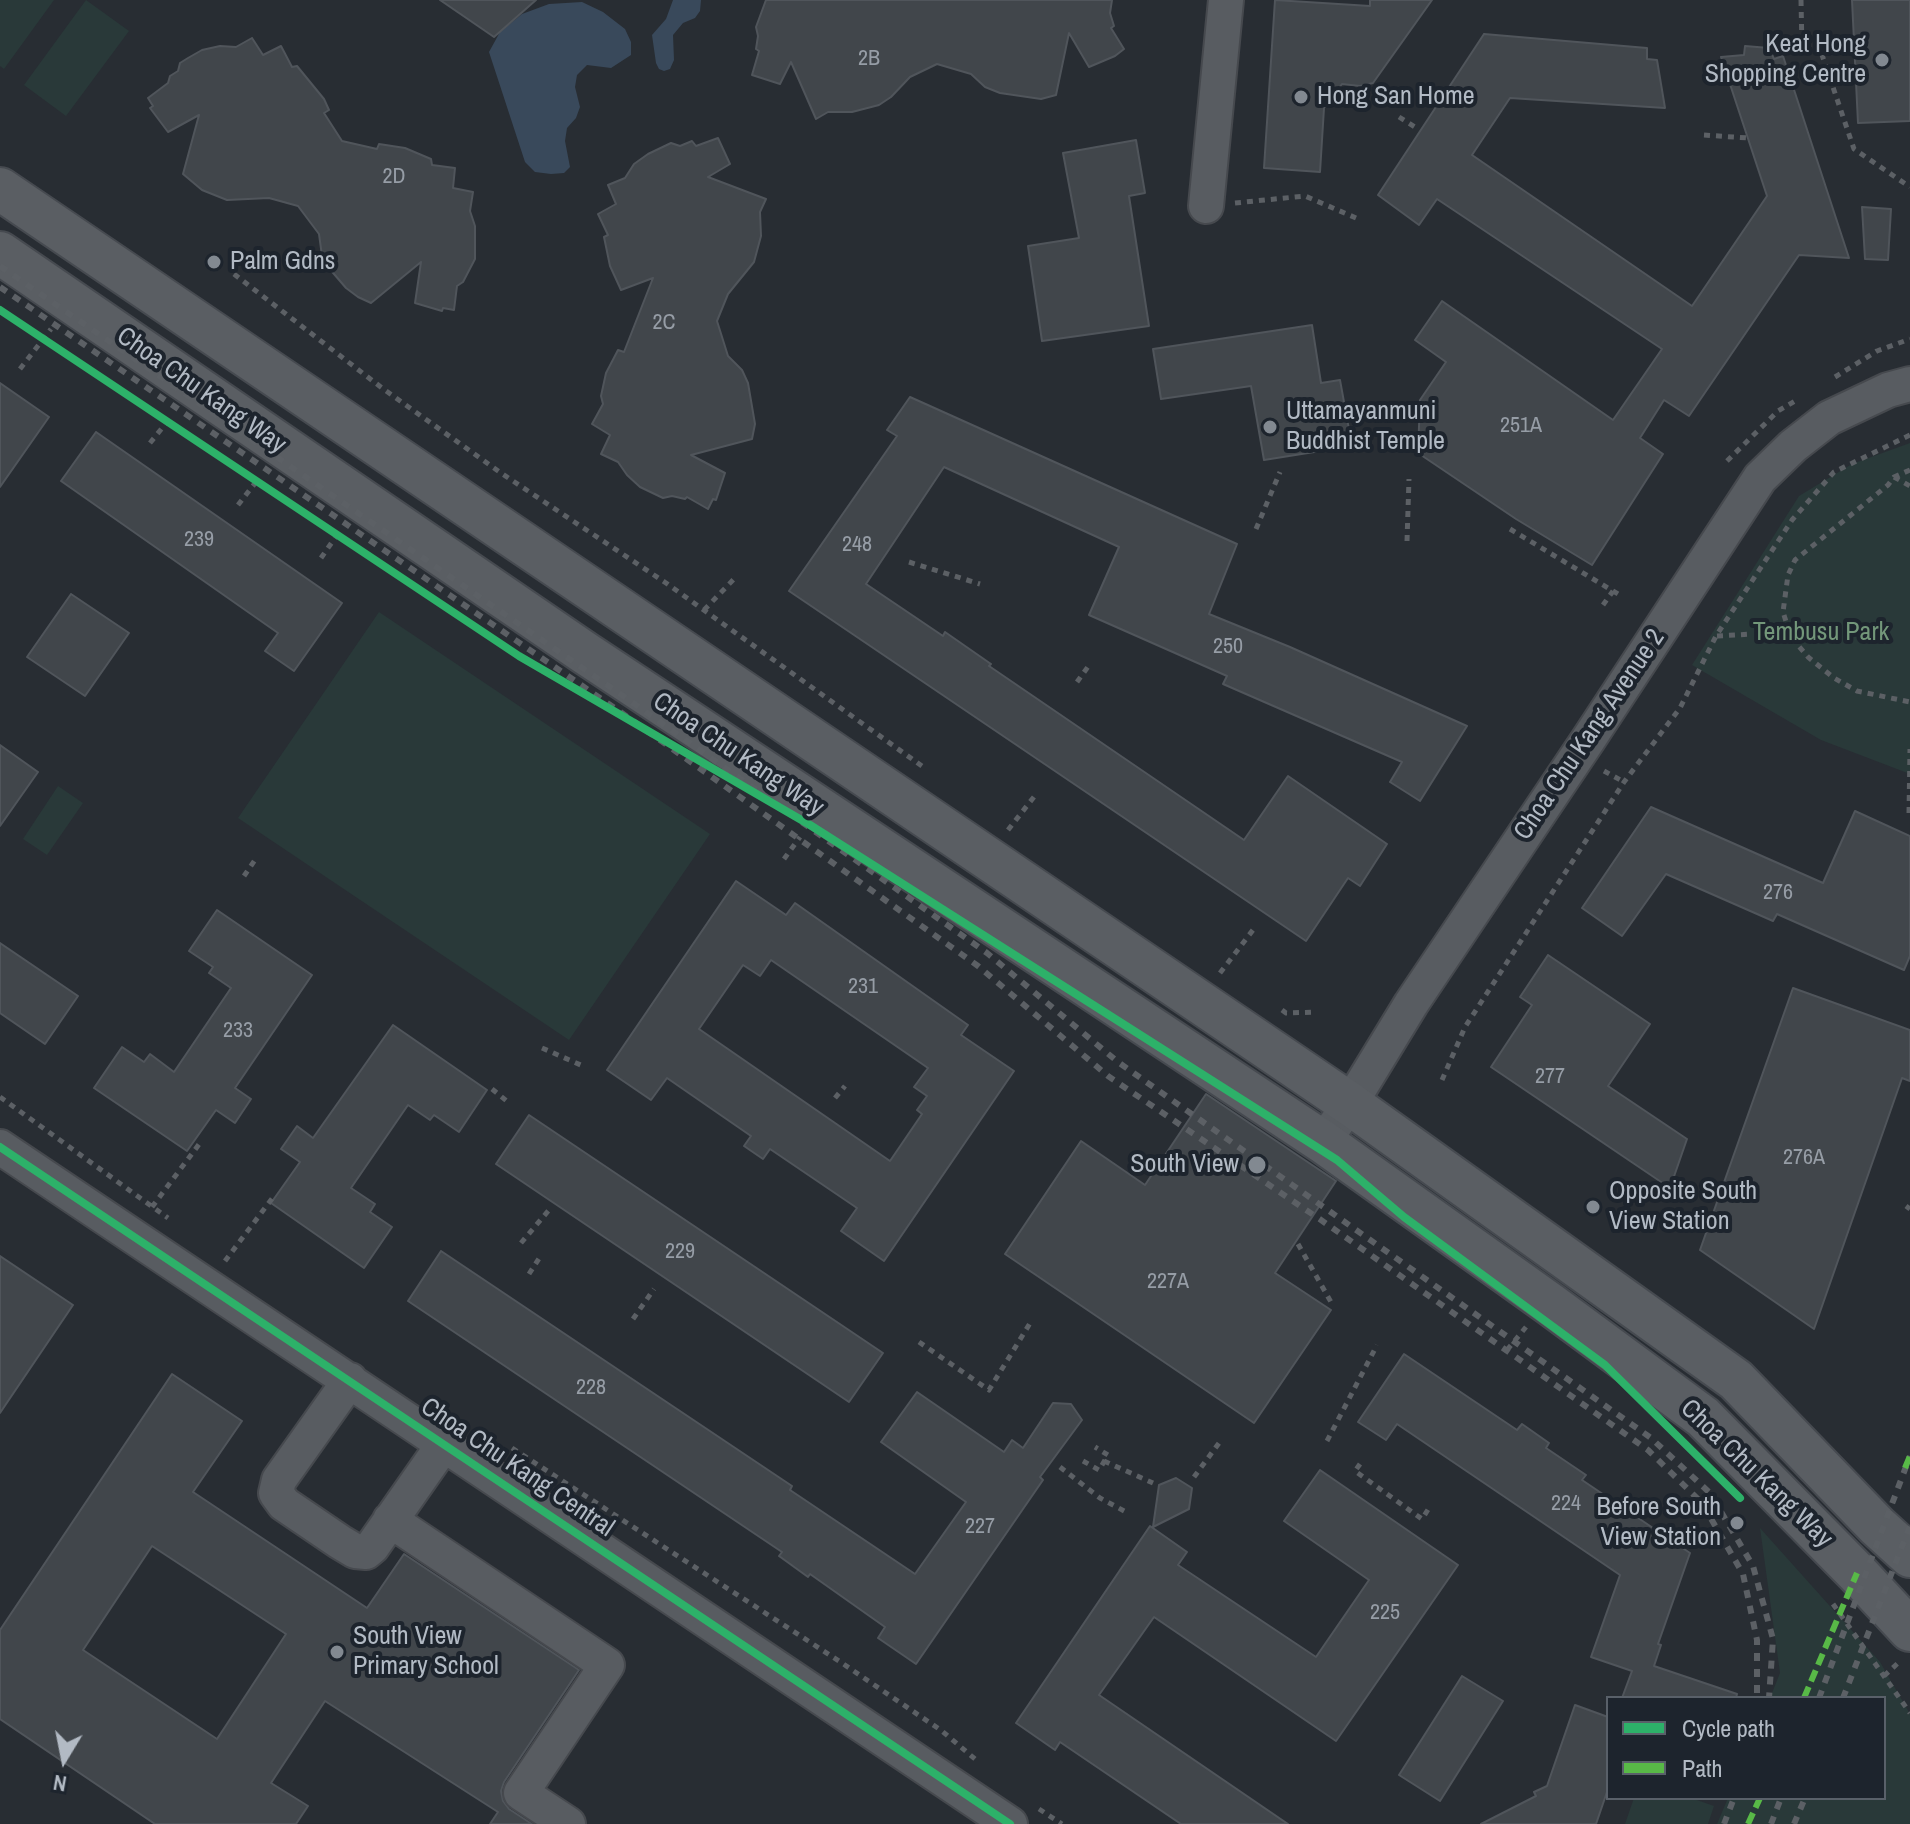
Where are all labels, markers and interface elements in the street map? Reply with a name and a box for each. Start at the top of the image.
place label: Keat Hong Shopping Centre [1705,29,1866,90]
house number: 2B [858,46,880,72]
marker: Keat Hong Shopping Centre [1873,51,1891,69]
place label: Hong San Home [1317,81,1475,113]
marker: Hong San Home [1292,88,1310,106]
house number: 2D [382,164,406,190]
place label: Palm Gdns [230,246,335,278]
marker: Palm Gdns [205,253,223,271]
house number: 2C [652,310,676,336]
street label: Choa Chu Kang Way [110,321,292,461]
place label: Uttamayanmuni Buddhist Temple [1286,396,1445,458]
house number: 251A [1500,413,1542,439]
marker: Uttamayanmuni Buddhist Temple [1261,418,1279,436]
house number: 239 [184,527,214,553]
house number: 248 [842,532,872,558]
park label: Tembusu Park [1753,617,1889,649]
street label: Choa Chu Kang Avenue 2 [1508,624,1672,846]
house number: 250 [1213,634,1243,660]
street label: Choa Chu Kang Way [647,686,829,824]
house number: 276 [1763,880,1793,906]
house number: 231 [848,974,878,1000]
house number: 233 [223,1018,253,1044]
house number: 277 [1535,1064,1565,1090]
house number: 276A [1783,1145,1825,1171]
place label: South View [1130,1149,1239,1181]
marker: South View [1246,1154,1268,1176]
place label: Opposite South View Station [1609,1176,1757,1238]
marker: Opposite South View Station [1584,1198,1602,1216]
house number: 229 [665,1239,695,1265]
house number: 227A [1147,1269,1189,1295]
house number: 228 [576,1375,606,1401]
street label: Choa Chu Kang Central [414,1392,620,1544]
street label: Choa Chu Kang Way [1673,1393,1839,1555]
house number: 224 [1551,1491,1581,1517]
place label: Before South View Station [1597,1492,1721,1554]
house number: 227 [965,1514,995,1540]
marker: Before South View Station [1728,1514,1746,1532]
house number: 225 [1370,1600,1400,1626]
place label: South View Primary School [353,1621,499,1682]
marker: South View Primary School [328,1643,346,1661]
legend [1606,1696,1886,1800]
text: Cycle path [1682,1712,1775,1744]
north arrow [24,1720,104,1800]
text: Path [1682,1752,1723,1784]
text: N [51,1768,69,1800]

